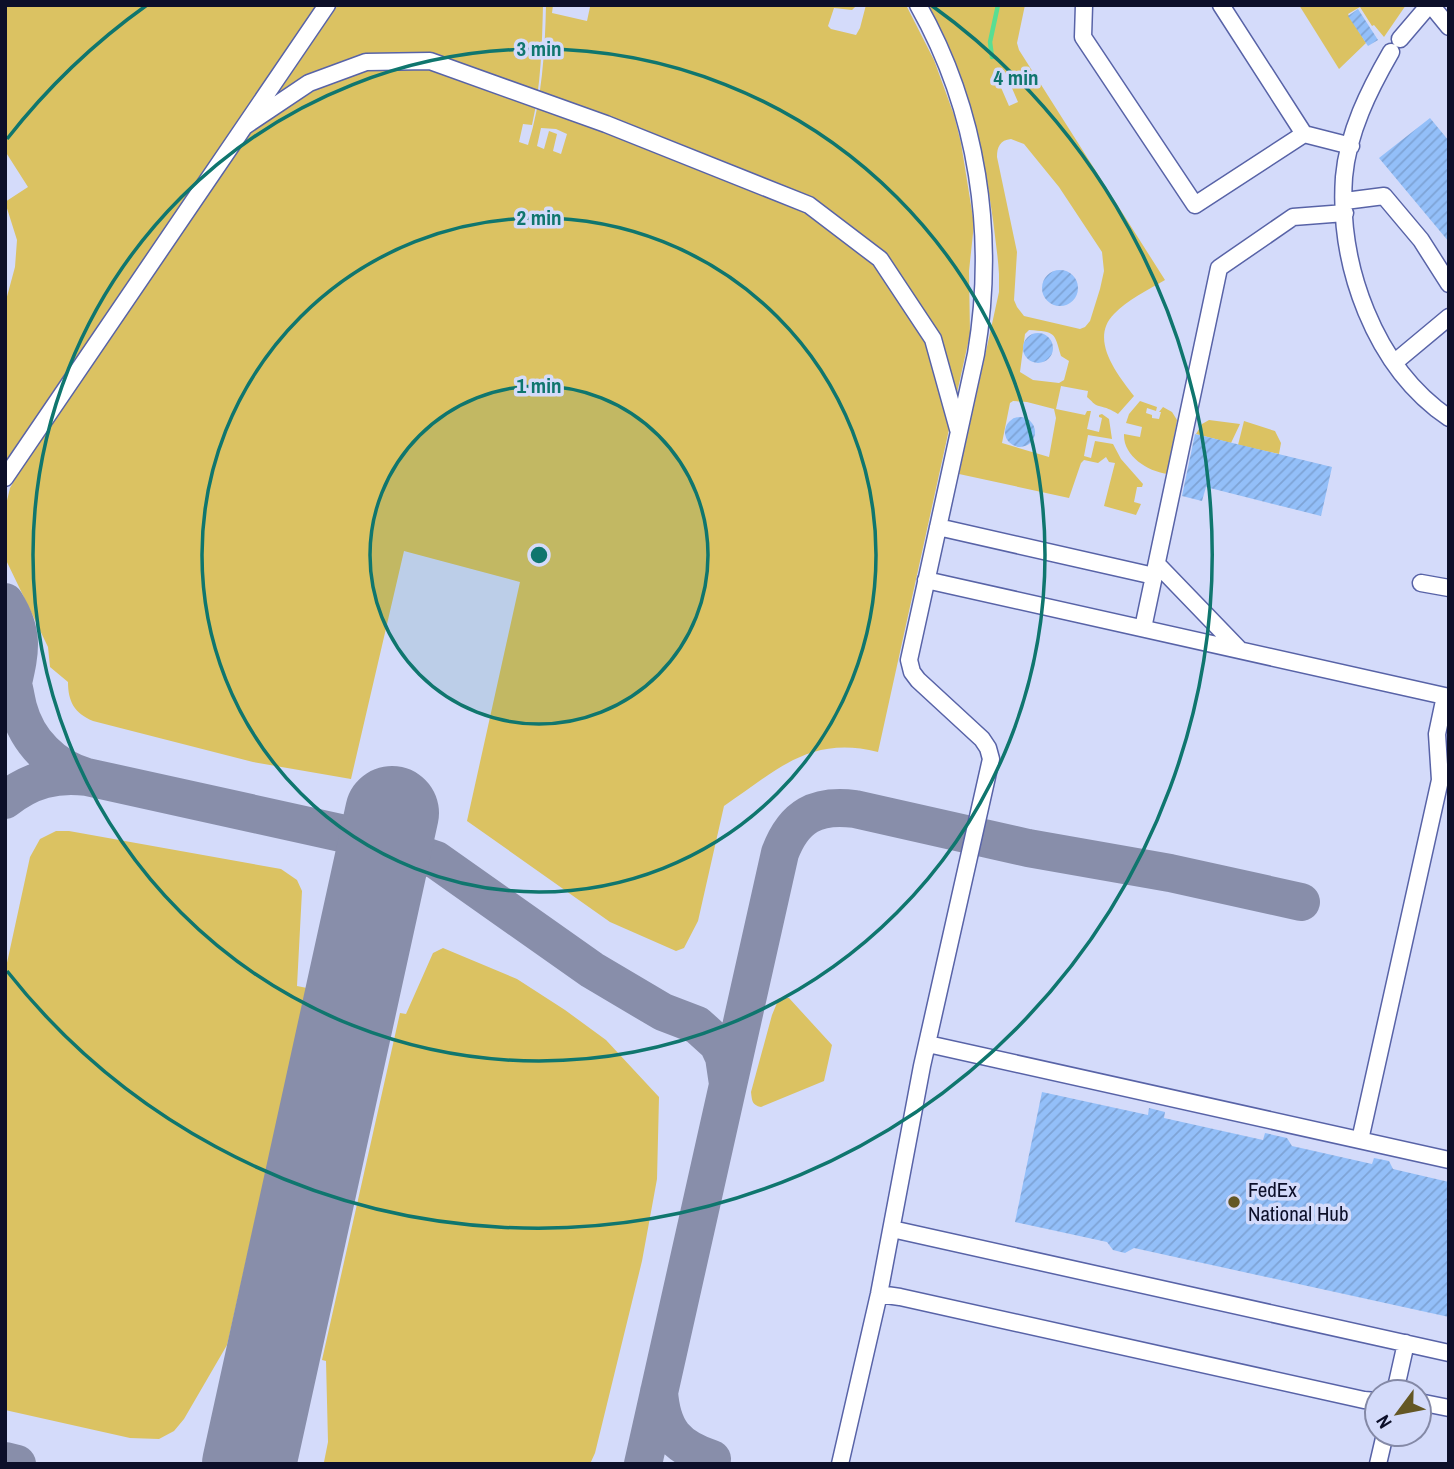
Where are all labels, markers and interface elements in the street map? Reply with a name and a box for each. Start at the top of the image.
text: 3 min [517,34,561,63]
text: 4 min [994,63,1038,92]
text: 2 min [517,203,561,232]
text: 1 min [517,371,561,400]
centre of rings [527,543,551,567]
place label: FedEx National Hub [1248,1175,1349,1228]
marker: FedEx National Hub [1226,1194,1242,1210]
north arrow [1363,1378,1433,1448]
text: N [1370,1410,1398,1434]

